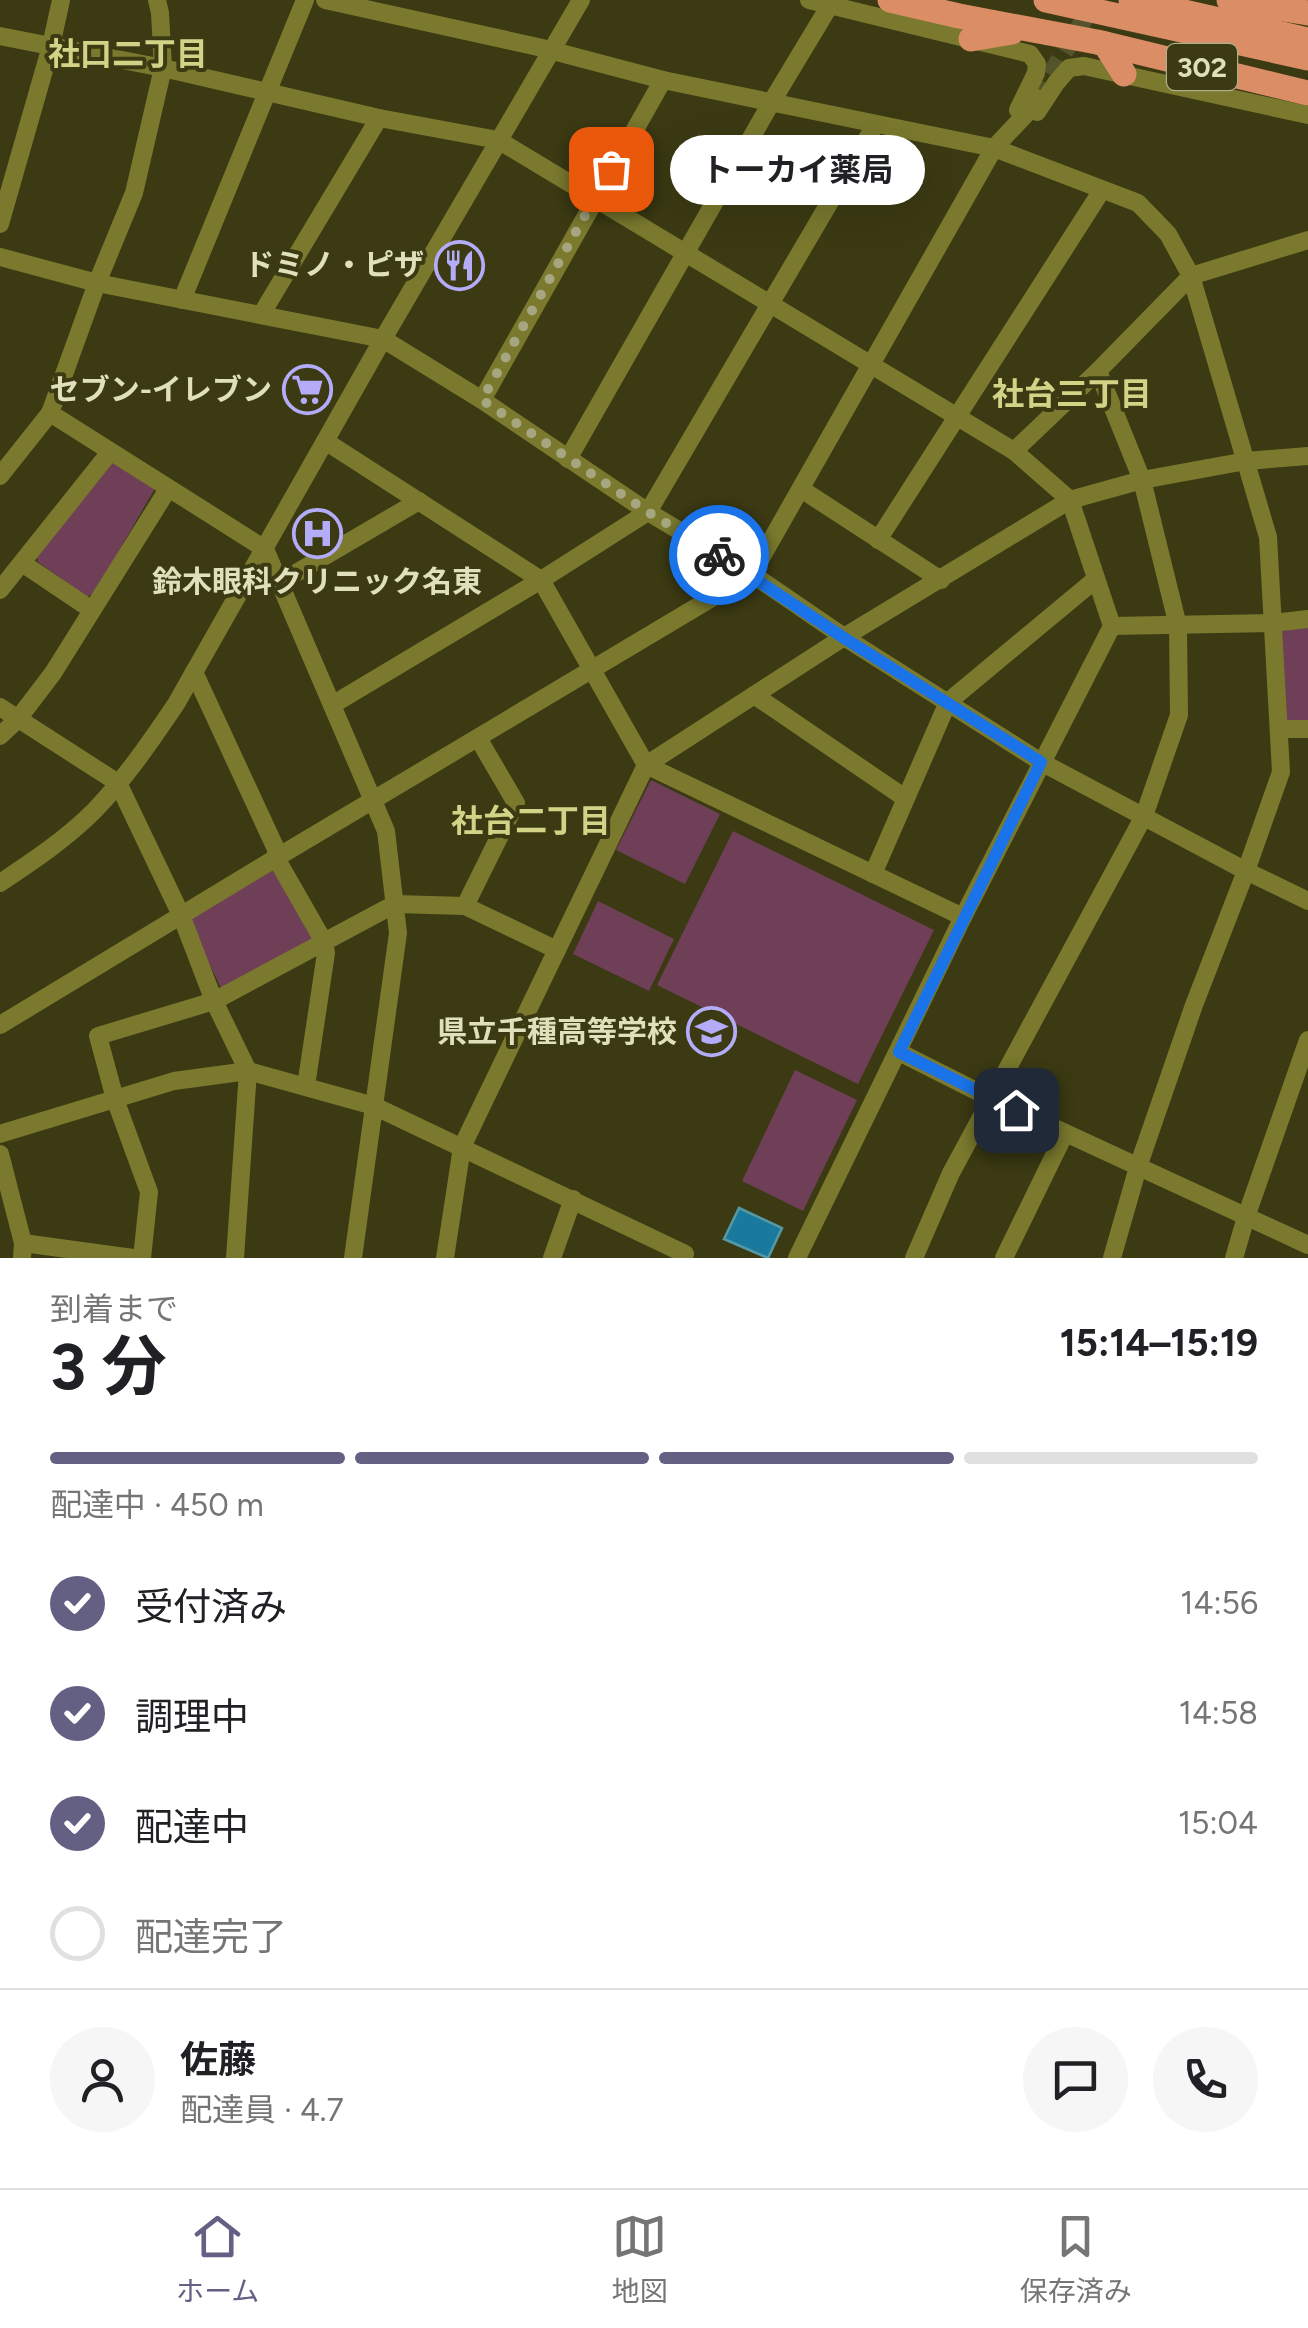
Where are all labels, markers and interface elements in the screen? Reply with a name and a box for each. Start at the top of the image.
district label: 社口二丁目 [48,35,208,73]
road number: 302 [1167,44,1237,90]
pin [569,127,654,212]
callout: トーカイ薬局 [671,134,926,204]
icon: bag [584,142,639,197]
text: トーカイ薬局 [701,151,894,189]
restaurant icon: ドミノ・ピザ [433,239,485,291]
place label: ドミノ・ピザ [244,246,424,283]
supermarket icon: セブン-イレブン [281,364,333,416]
place label: セブン-イレブン [50,371,272,408]
district label: 社台三丁目 [992,375,1152,413]
courier [669,505,769,605]
hospital icon: 鈴木眼科クリニック名東 [291,507,343,559]
icon: bike [692,528,747,583]
place label: 鈴木眼科クリニック名東 [152,563,482,600]
district label: 社台二丁目 [451,802,611,840]
school or university icon: 県立千種高等学校 [686,1006,738,1058]
place label: 県立千種高等学校 [437,1013,677,1050]
pin [974,1068,1059,1153]
icon: home [989,1083,1044,1138]
text: 到着まで [50,1290,178,1328]
text: 15:14–15:19 [1060,1320,1258,1366]
text: 3 分 [50,1327,167,1405]
text: 配達中 · 450 m [50,1486,264,1524]
icon: check [50,1576,105,1631]
text: 受付済み [135,1584,287,1630]
text: 14:56 [1180,1584,1258,1622]
icon: check [50,1686,105,1741]
text: 調理中 [135,1694,249,1740]
text: 14:58 [1179,1694,1258,1732]
icon: check [50,1796,105,1851]
text: 配達中 [135,1804,249,1850]
text: 15:04 [1178,1804,1258,1842]
text: 配達完了 [135,1914,287,1960]
button: person [50,2027,155,2132]
button: chat [1023,2027,1128,2132]
button: phone [1153,2027,1258,2132]
text: 佐藤 [180,2037,256,2083]
text: 配達員 · 4.7 [180,2091,344,2129]
tab: ホーム [176,2209,259,2309]
tab: 地図 [612,2209,668,2309]
tab: 保存済み [1020,2209,1132,2309]

